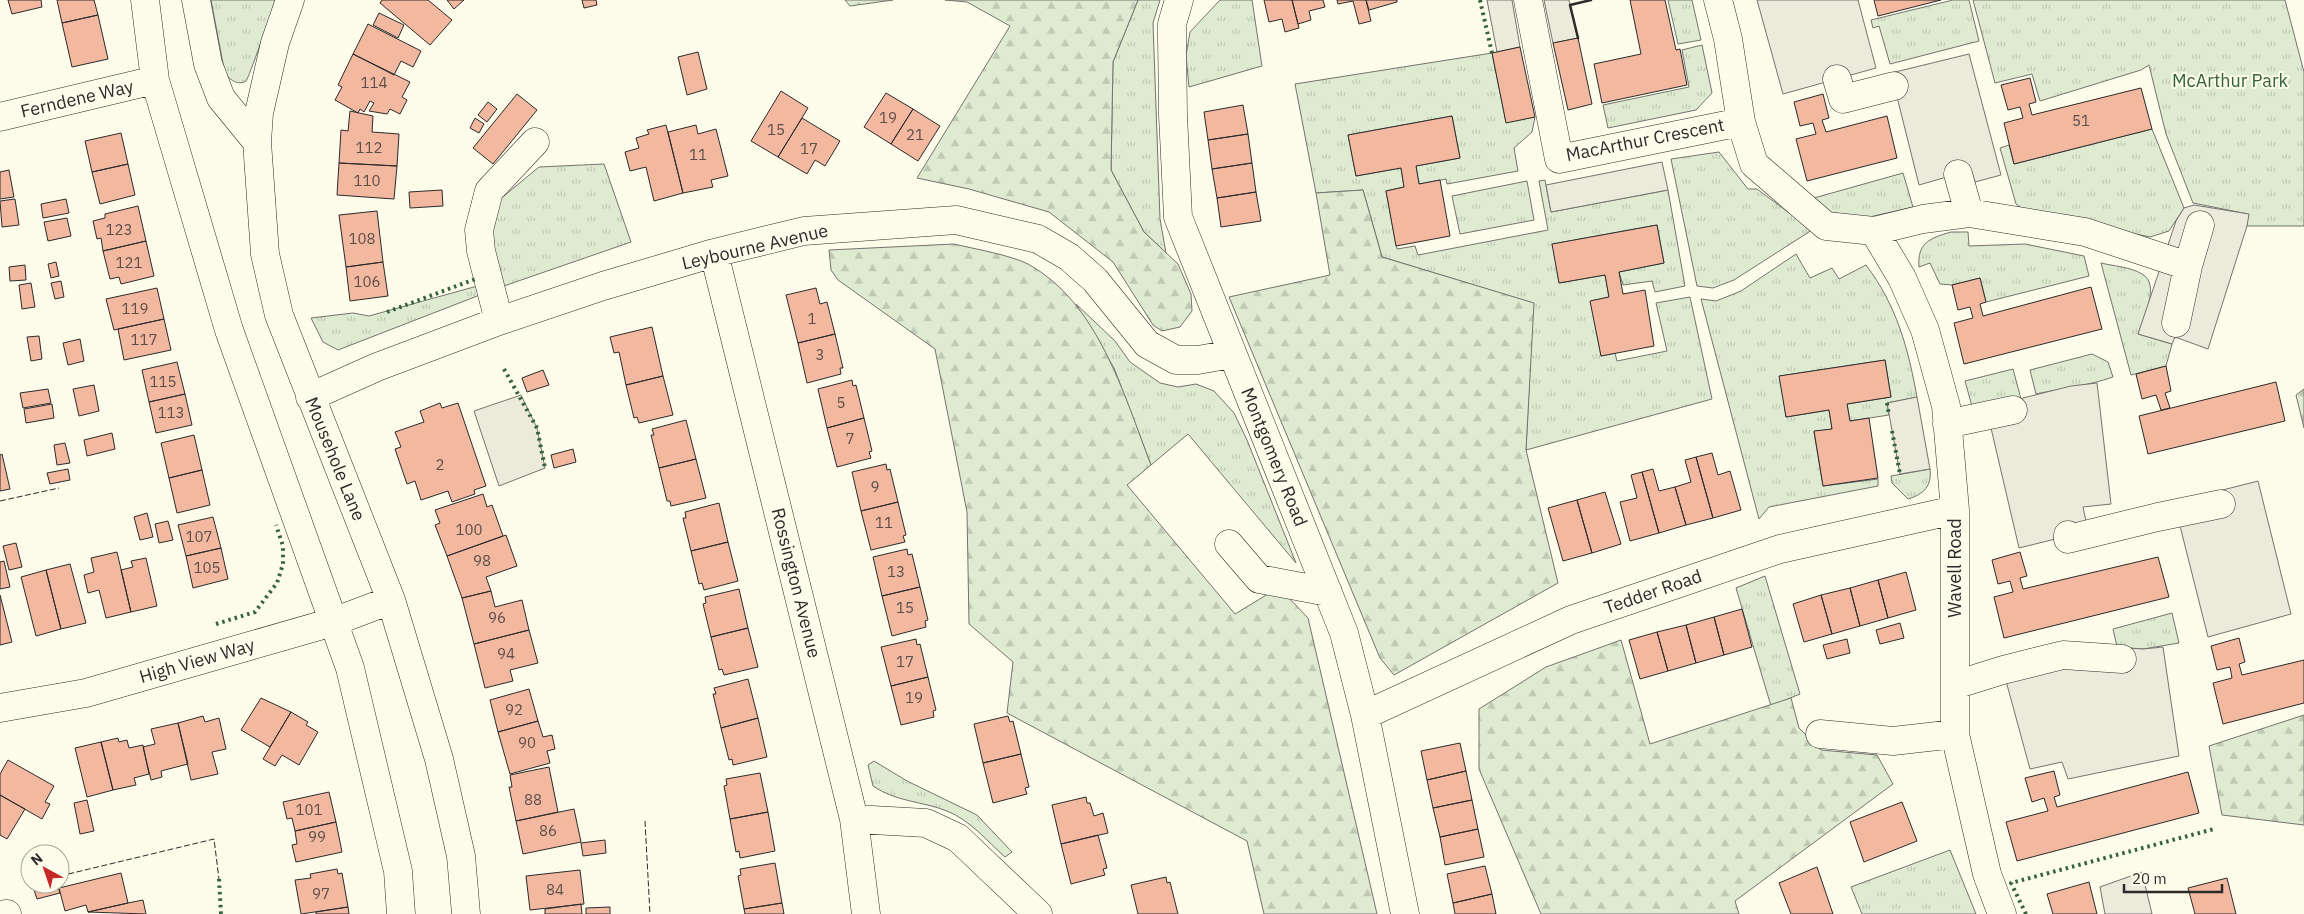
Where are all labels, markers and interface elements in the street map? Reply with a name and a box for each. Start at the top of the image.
park label: McArthur Park [2172,69,2289,92]
house number: 114 [360,73,388,92]
street label: Ferndene Way [18,74,136,123]
house number: 19 [879,108,897,127]
house number: 51 [2072,111,2090,130]
street label: MacArthur Crescent [1564,113,1726,166]
house number: 15 [767,120,785,139]
house number: 21 [906,125,924,144]
house number: 112 [355,138,383,157]
house number: 17 [800,139,818,158]
house number: 11 [689,145,707,164]
house number: 110 [353,171,381,190]
street label: Leybourne Avenue [680,218,830,275]
house number: 123 [105,220,133,239]
house number: 108 [348,229,376,248]
house number: 121 [115,253,143,272]
house number: 106 [353,272,381,291]
house number: 119 [121,299,149,318]
house number: 1 [807,309,817,328]
house number: 117 [130,330,158,349]
house number: 3 [815,345,825,364]
house number: 115 [149,372,177,391]
street label: Montgomery Road [1236,384,1313,530]
street label: Mousehole Lane [300,393,371,524]
house number: 5 [836,393,846,412]
house number: 113 [157,403,185,422]
house number: 7 [845,429,855,448]
house number: 2 [435,455,445,474]
house number: 9 [870,477,880,496]
street label: Rossington Avenue [767,505,826,660]
house number: 11 [875,513,893,532]
street label: Wavell Road [1943,518,1966,618]
house number: 100 [455,520,483,539]
house number: 107 [185,527,213,546]
house number: 98 [473,551,491,570]
house number: 105 [193,558,221,577]
house number: 13 [887,562,905,581]
street label: Tedder Road [1601,564,1705,619]
house number: 15 [896,598,914,617]
house number: 96 [488,608,506,627]
street label: High View Way [137,633,257,688]
house number: 94 [497,644,515,663]
house number: 17 [896,652,914,671]
house number: 19 [905,688,923,707]
house number: 92 [505,700,523,719]
house number: 90 [518,733,536,752]
house number: 88 [524,790,542,809]
house number: 101 [295,800,323,819]
house number: 86 [539,821,557,840]
house number: 99 [308,827,326,846]
north arrow [20,844,70,894]
text: N [27,849,46,869]
scale bar [2124,862,2222,894]
text: 20 m [2132,869,2167,888]
house number: 84 [546,880,564,899]
house number: 97 [312,884,330,903]

